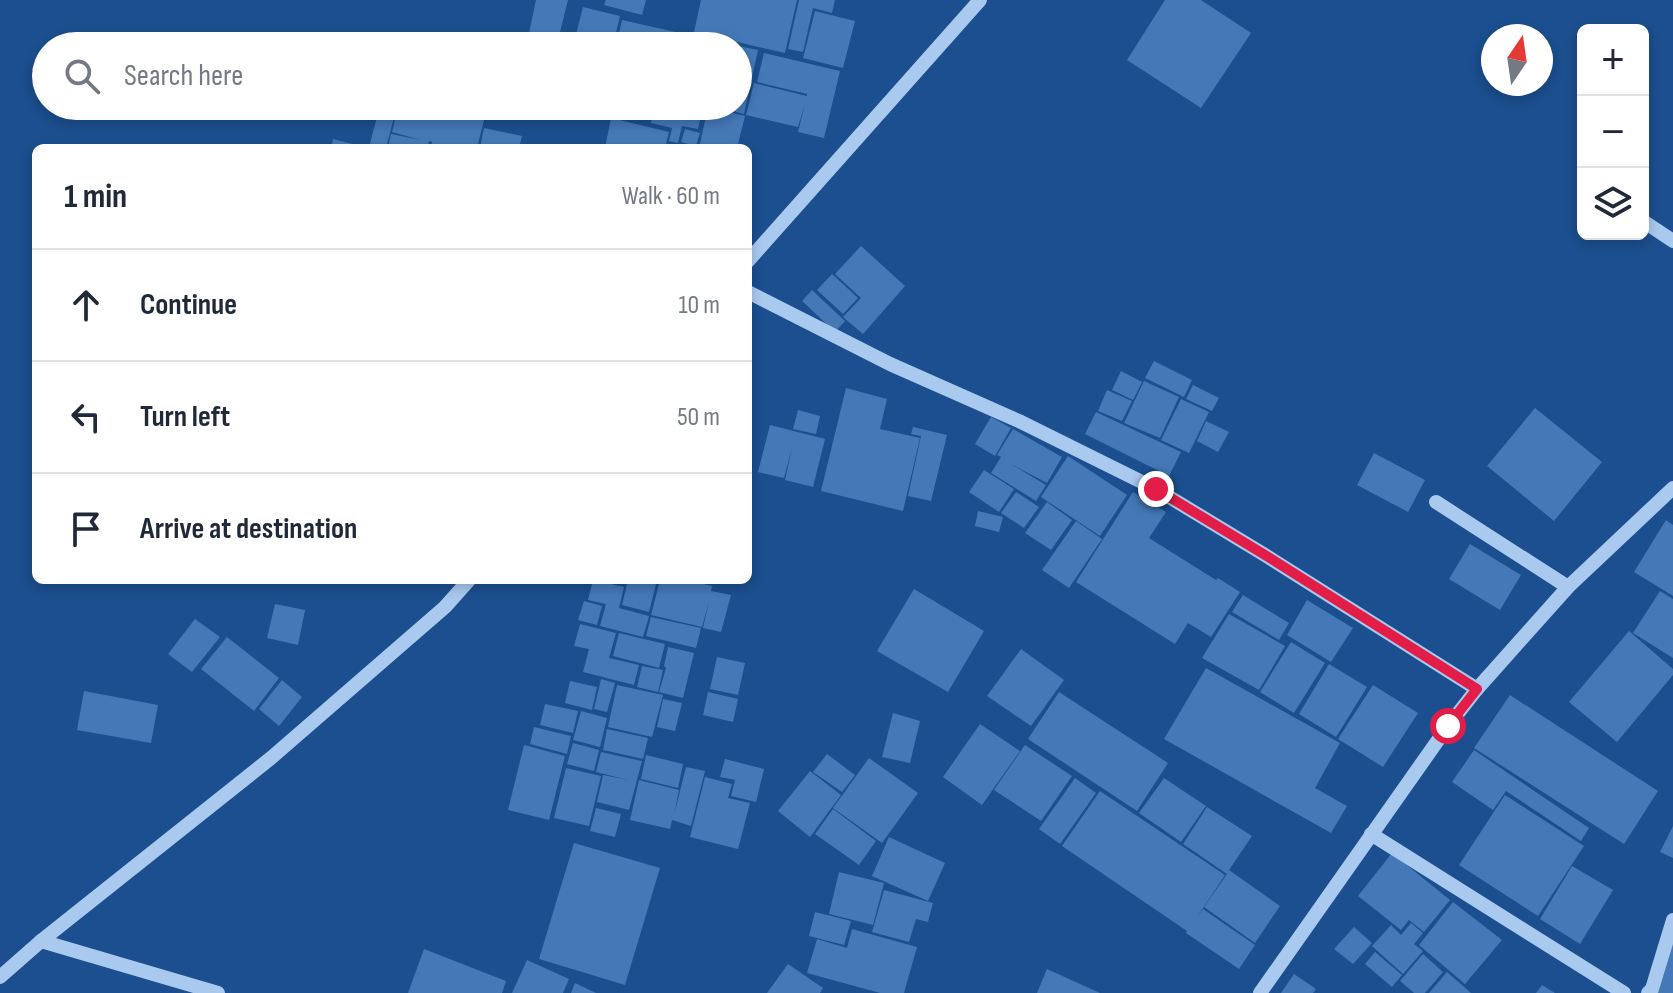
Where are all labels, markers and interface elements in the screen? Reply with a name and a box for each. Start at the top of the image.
north arrow [1481,24,1553,96]
map controls [1577,24,1649,240]
button: + [1577,24,1649,96]
search box [32,32,752,120]
icon: search [60,54,104,98]
text: Search here [124,58,243,94]
button: − [1577,96,1649,168]
button: layers [1577,168,1649,240]
text: 1 min [64,176,127,217]
text: Walk · 60 m [622,181,720,212]
icon: ahead [64,283,108,327]
text: Continue [140,287,237,323]
text: 10 m [678,290,720,321]
icon: left [64,395,108,439]
text: Turn left [140,399,230,435]
text: 50 m [677,402,720,433]
route end [1138,471,1174,507]
icon: arrive [64,507,108,551]
text: Arrive at destination [140,511,357,547]
route start [1430,708,1466,744]

